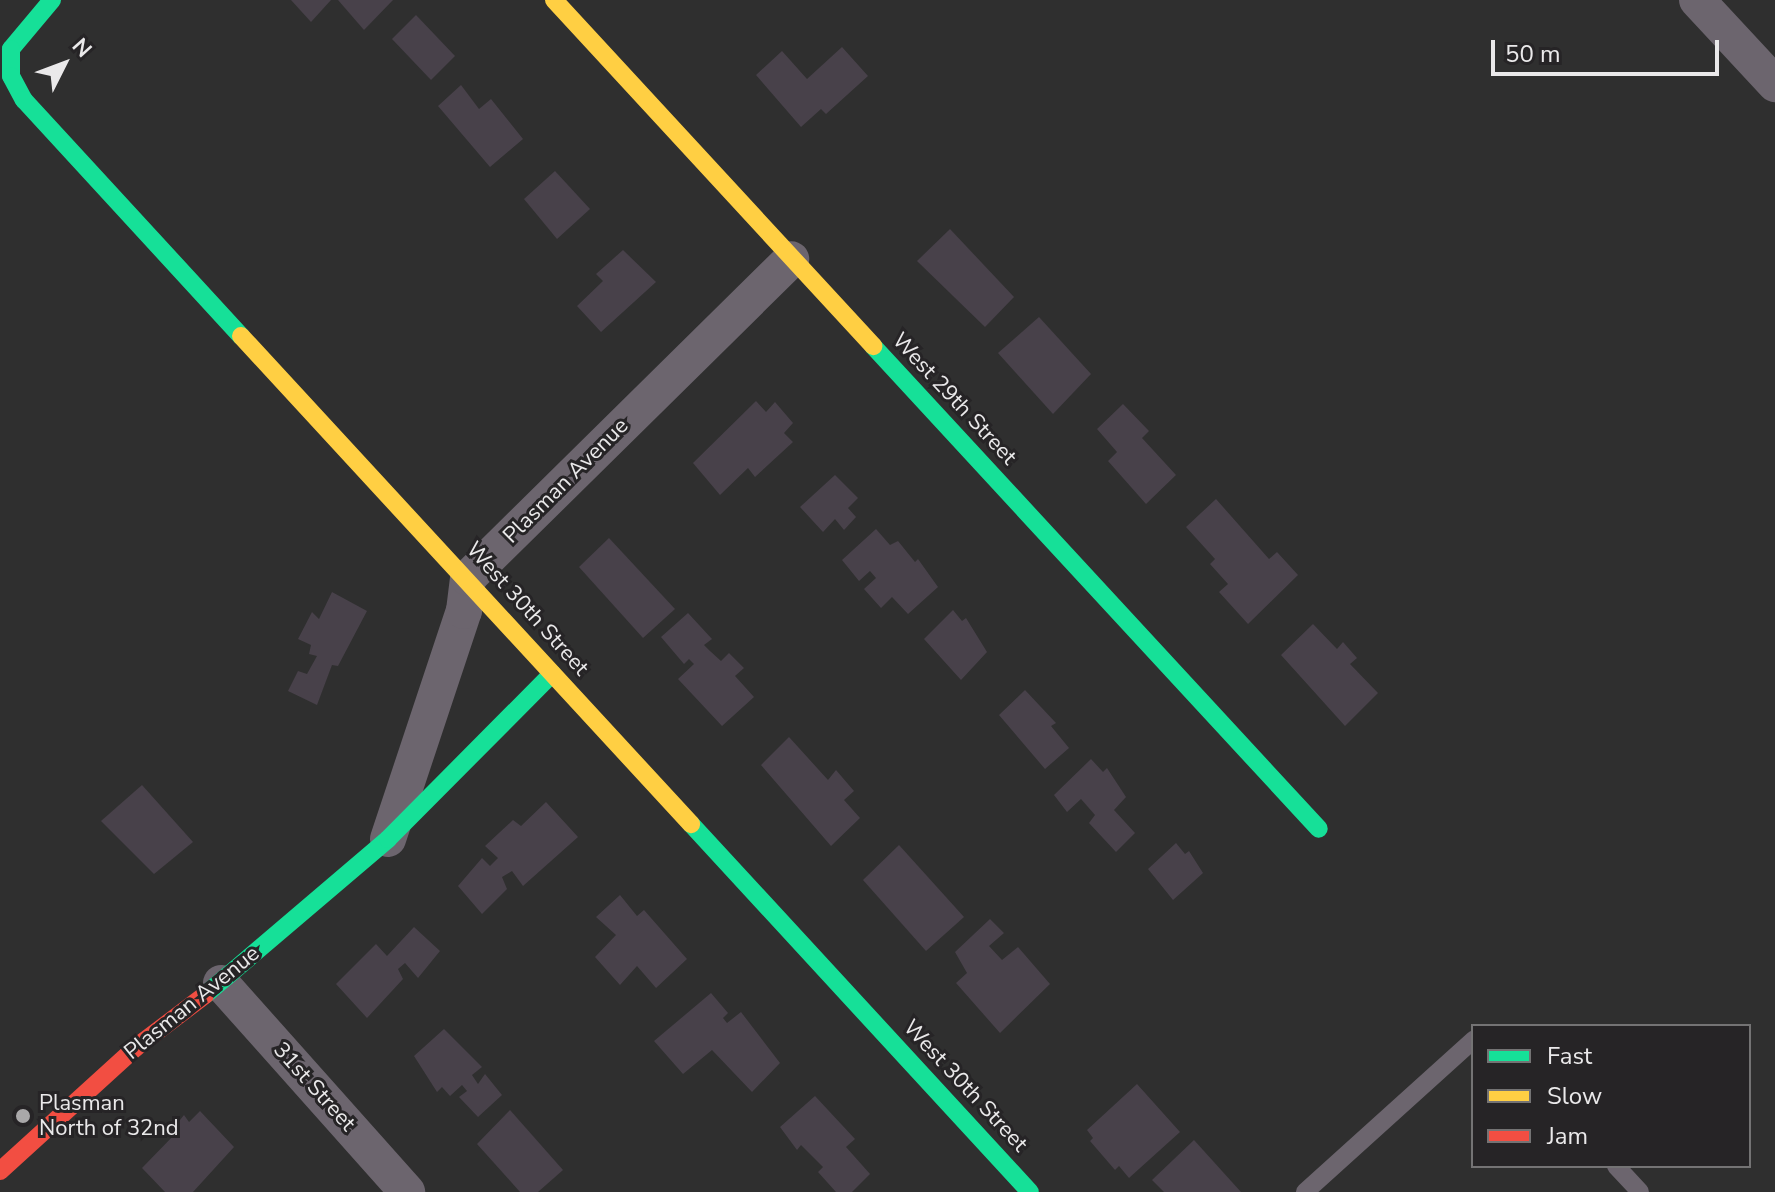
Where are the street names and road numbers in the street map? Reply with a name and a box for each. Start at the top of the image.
street label: West 29th Street [886,328,1022,470]
street label: Plasman Avenue [498,413,634,549]
street label: West 30th Street [460,537,594,681]
street label: Plasman Avenue [119,940,265,1066]
street label: West 30th Street [897,1015,1033,1157]
street label: 31st Street [267,1037,361,1137]

